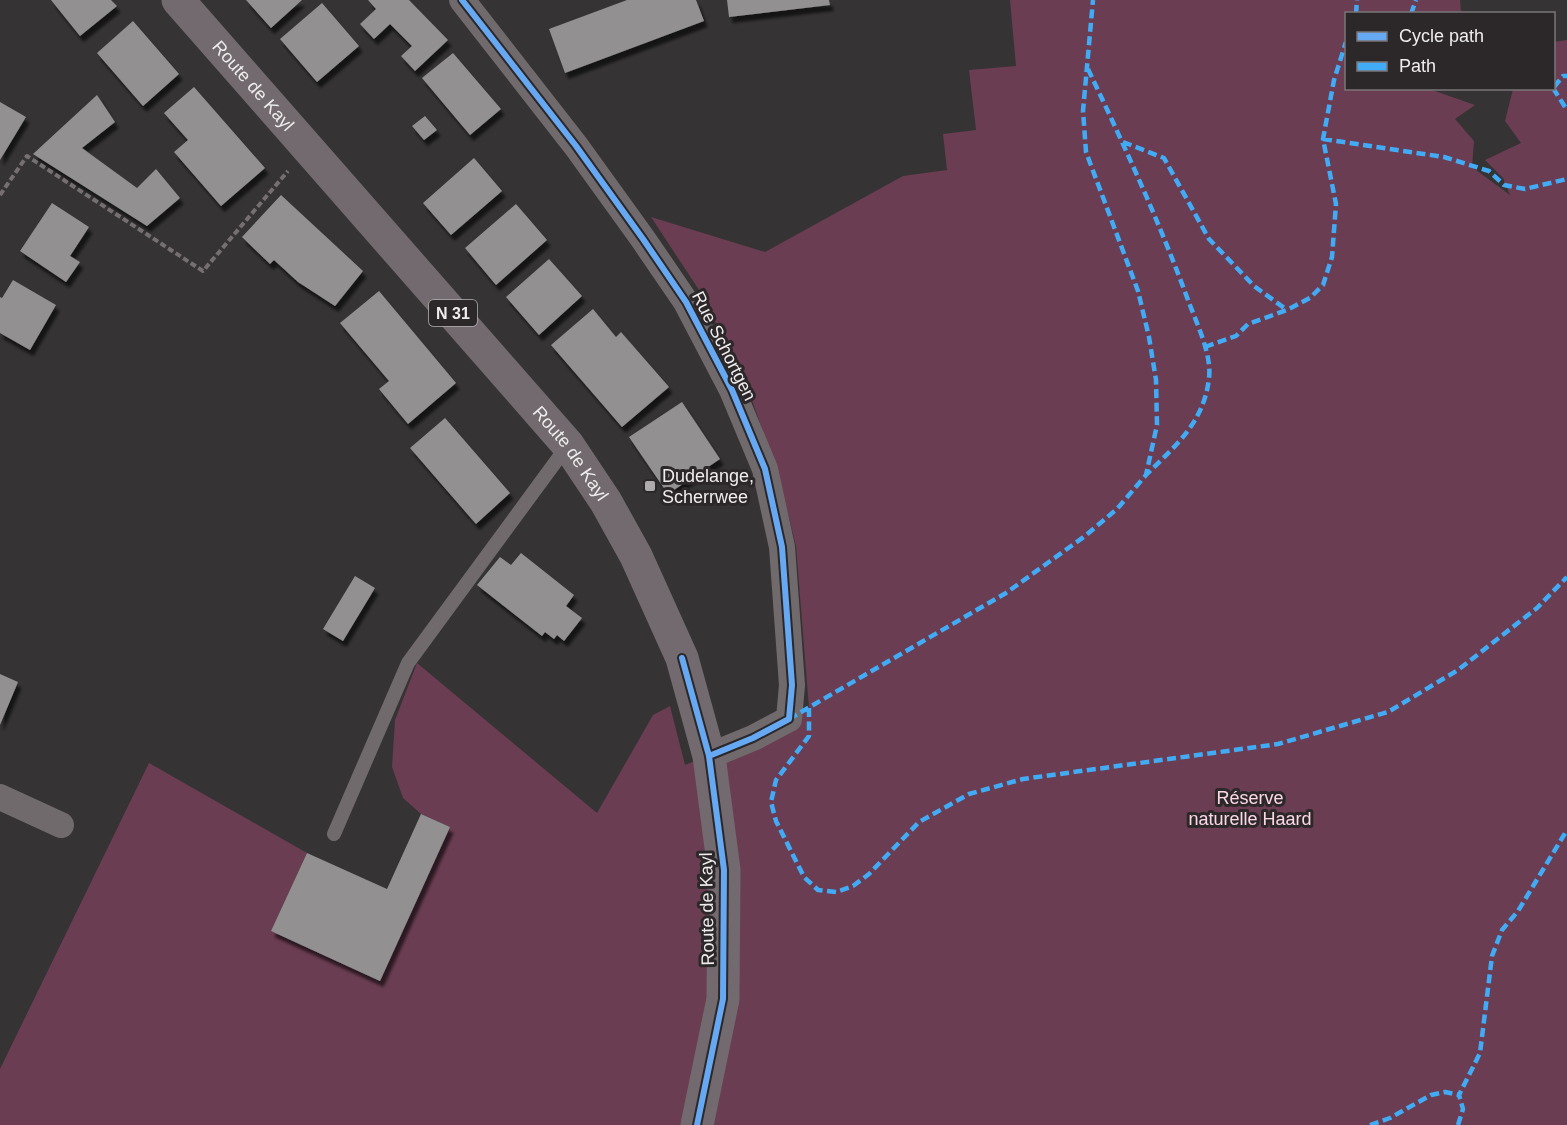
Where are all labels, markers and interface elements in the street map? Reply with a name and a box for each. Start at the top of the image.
legend [1345,12,1555,90]
text: Cycle path [1399,26,1484,46]
street label: Route de Kayl [208,37,298,135]
text: Path [1399,56,1436,76]
street label: Rue Schortgen [688,288,760,404]
road number: N 31 [429,300,477,326]
street label: Route de Kayl [529,402,612,505]
place label: Dudelange, Scherrwee [662,466,754,507]
marker: Dudelange, Scherrwee [643,479,657,493]
park label: Réserve naturelle Haard [1188,788,1312,829]
street label: Route de Kayl [696,852,718,966]

